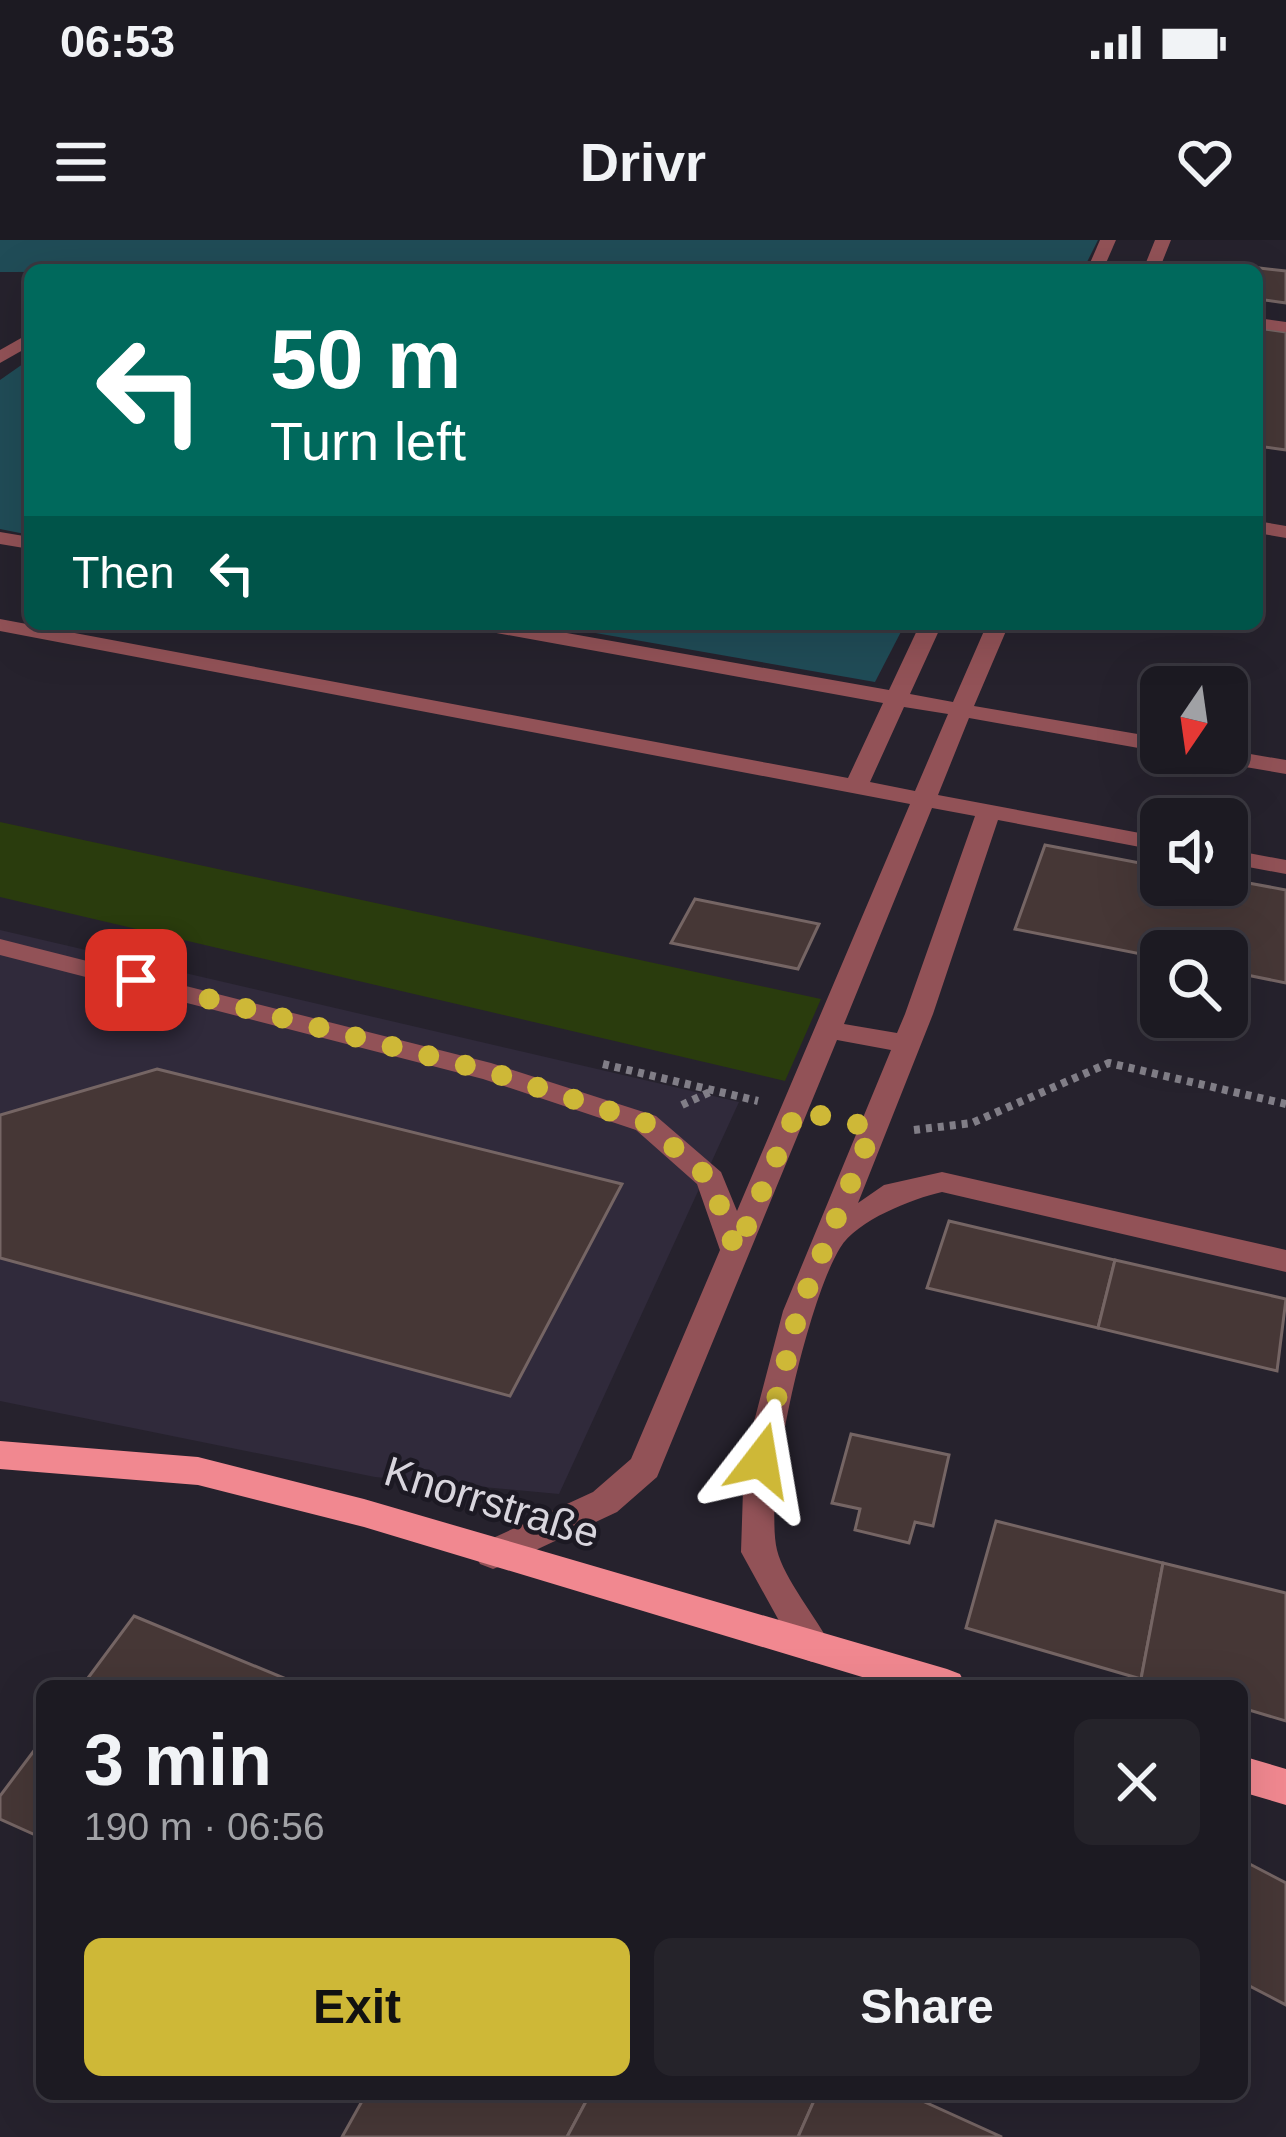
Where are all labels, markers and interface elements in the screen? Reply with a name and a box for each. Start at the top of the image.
text: 06:53 [60,16,175,67]
icon: menu [48,129,114,195]
icon: heart [1172,129,1238,195]
text: Drivr [580,132,706,192]
icon: left [72,312,228,468]
text: 50 m [270,312,461,406]
text: Turn left [270,411,466,471]
icon: left [199,540,265,606]
text: Then [72,547,175,598]
north arrow [1140,666,1248,774]
map controls [1140,666,1248,1038]
button: sound [1140,798,1248,906]
pin [85,929,187,1031]
button: search [1140,930,1248,1038]
icon: arrive [103,947,169,1013]
position arrow [698,1397,824,1523]
street label: Knorrstraße [379,1447,605,1557]
button: close [1074,1719,1200,1845]
text: 3 min [84,1720,272,1800]
text: 190 m · 06:56 [84,1805,325,1848]
button: Exit [84,1938,630,2076]
button: Share [654,1938,1200,2076]

